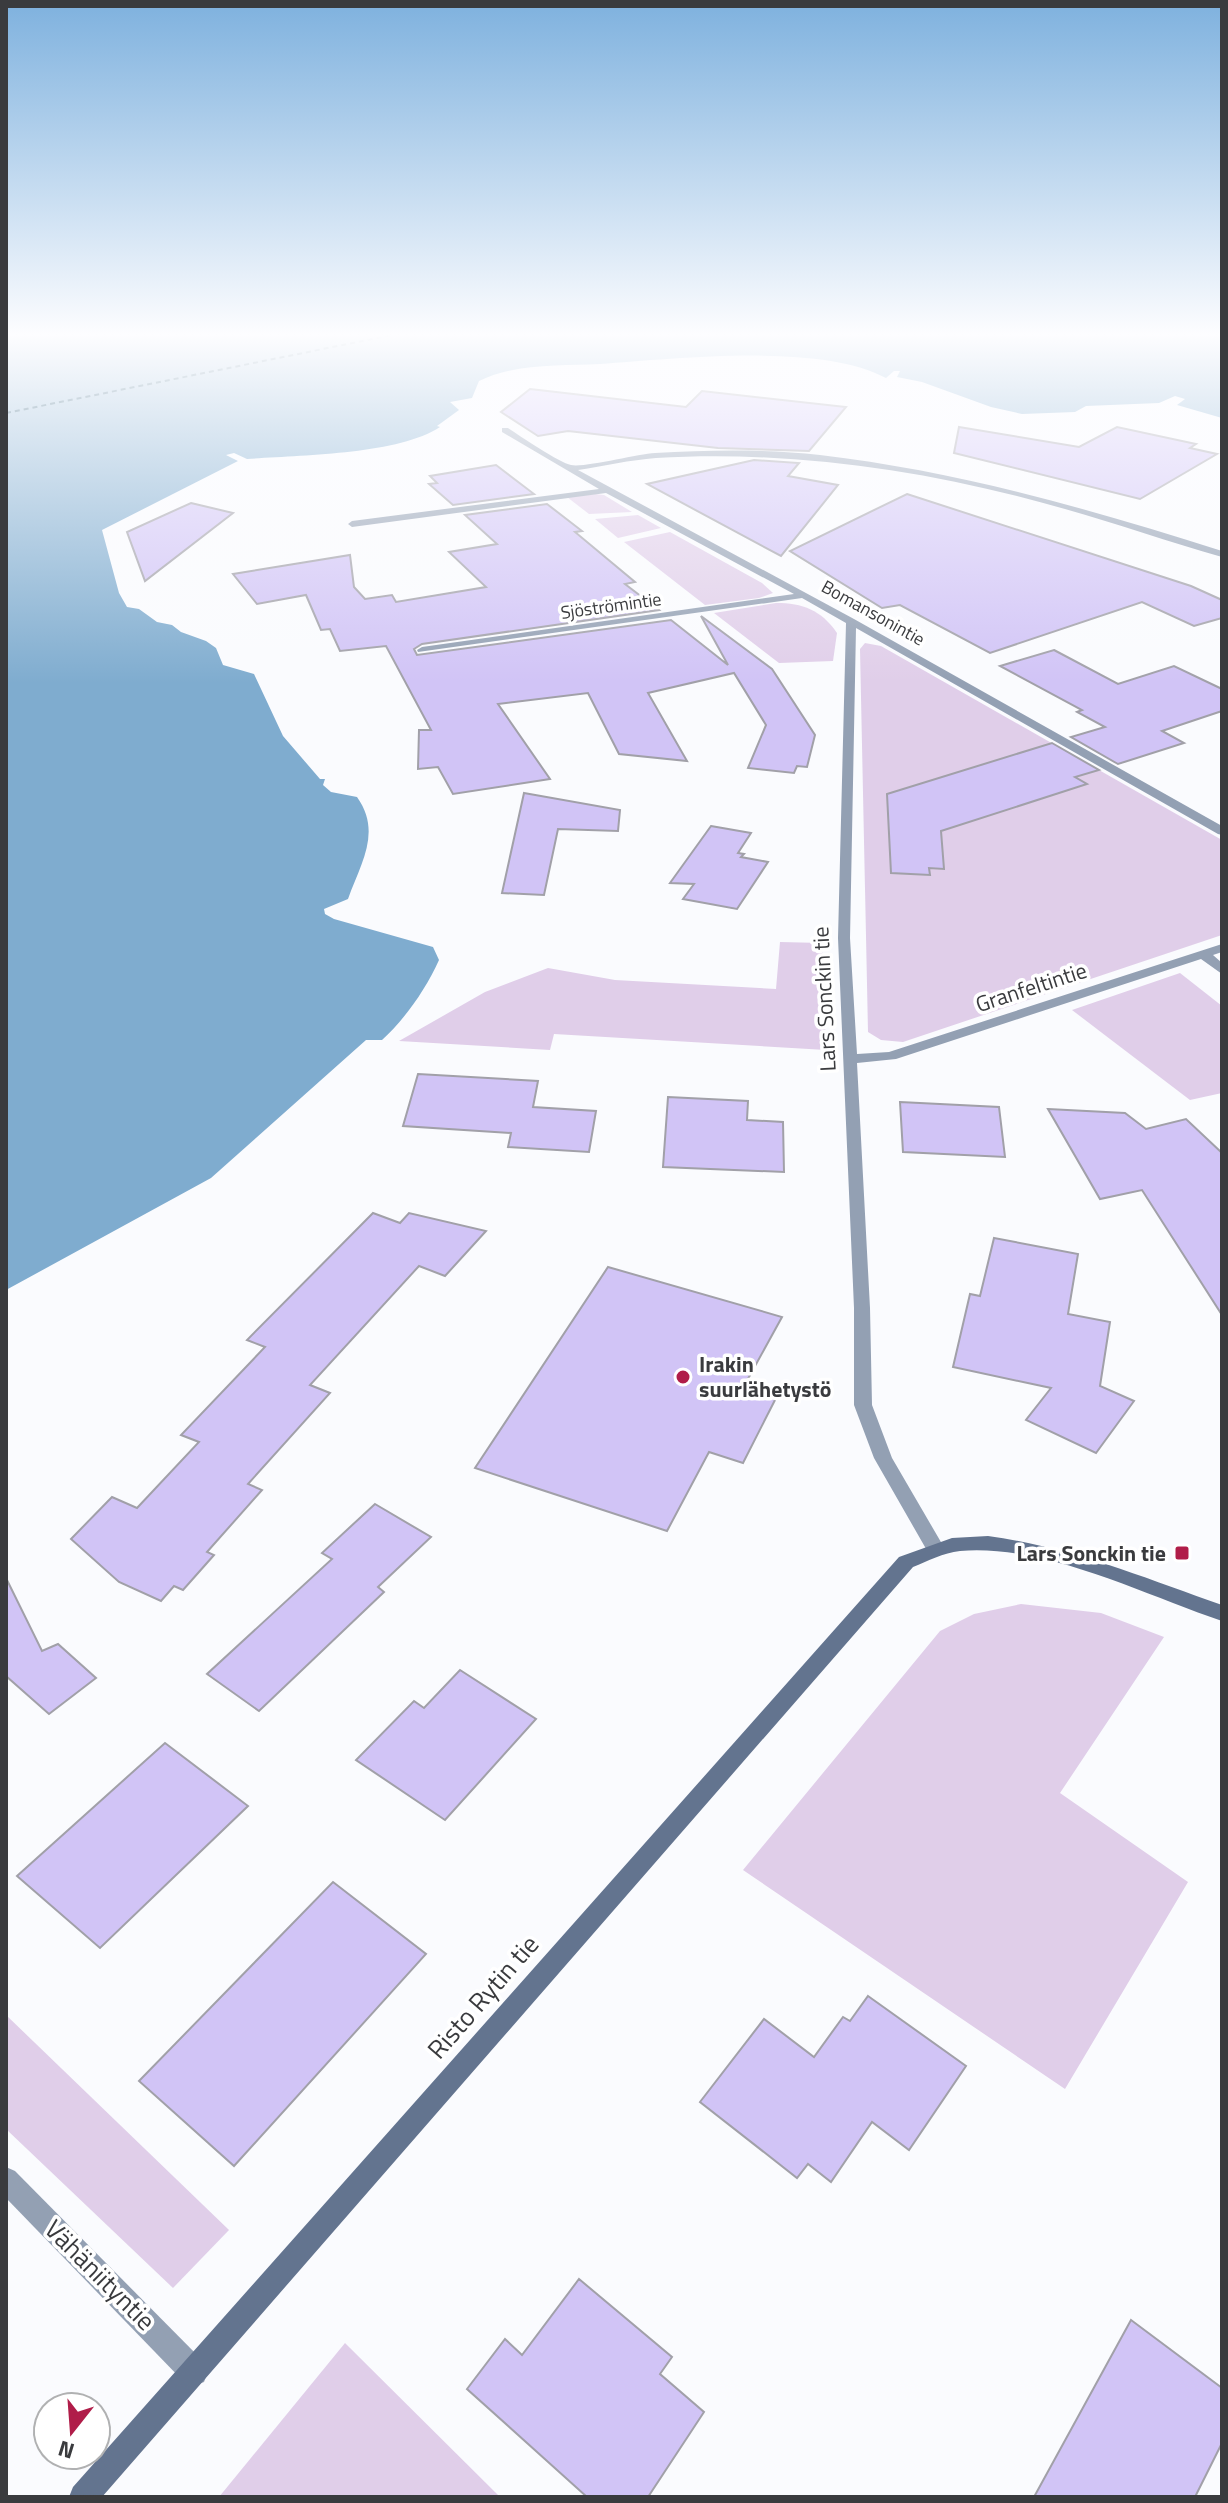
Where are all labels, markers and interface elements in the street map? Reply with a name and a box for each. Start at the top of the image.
street label: Bomansonintie [817,573,930,652]
street label: Sjöströmintie [559,585,663,626]
street label: Lars Sonckin tie [803,926,845,1072]
street label: Granfeltintie [971,953,1091,1021]
place label: Irakin suurlähetystö [699,1347,831,1406]
marker: Irakin suurlähetystö [674,1368,692,1386]
place label: Lars Sonckin tie [1016,1536,1166,1570]
marker: Lars Sonckin tie [1173,1544,1191,1562]
street label: Risto Rytin tie [418,1926,548,2067]
street label: Vähäniityntie [36,2210,165,2339]
north arrow [32,2391,112,2471]
text: N [54,2432,78,2469]

